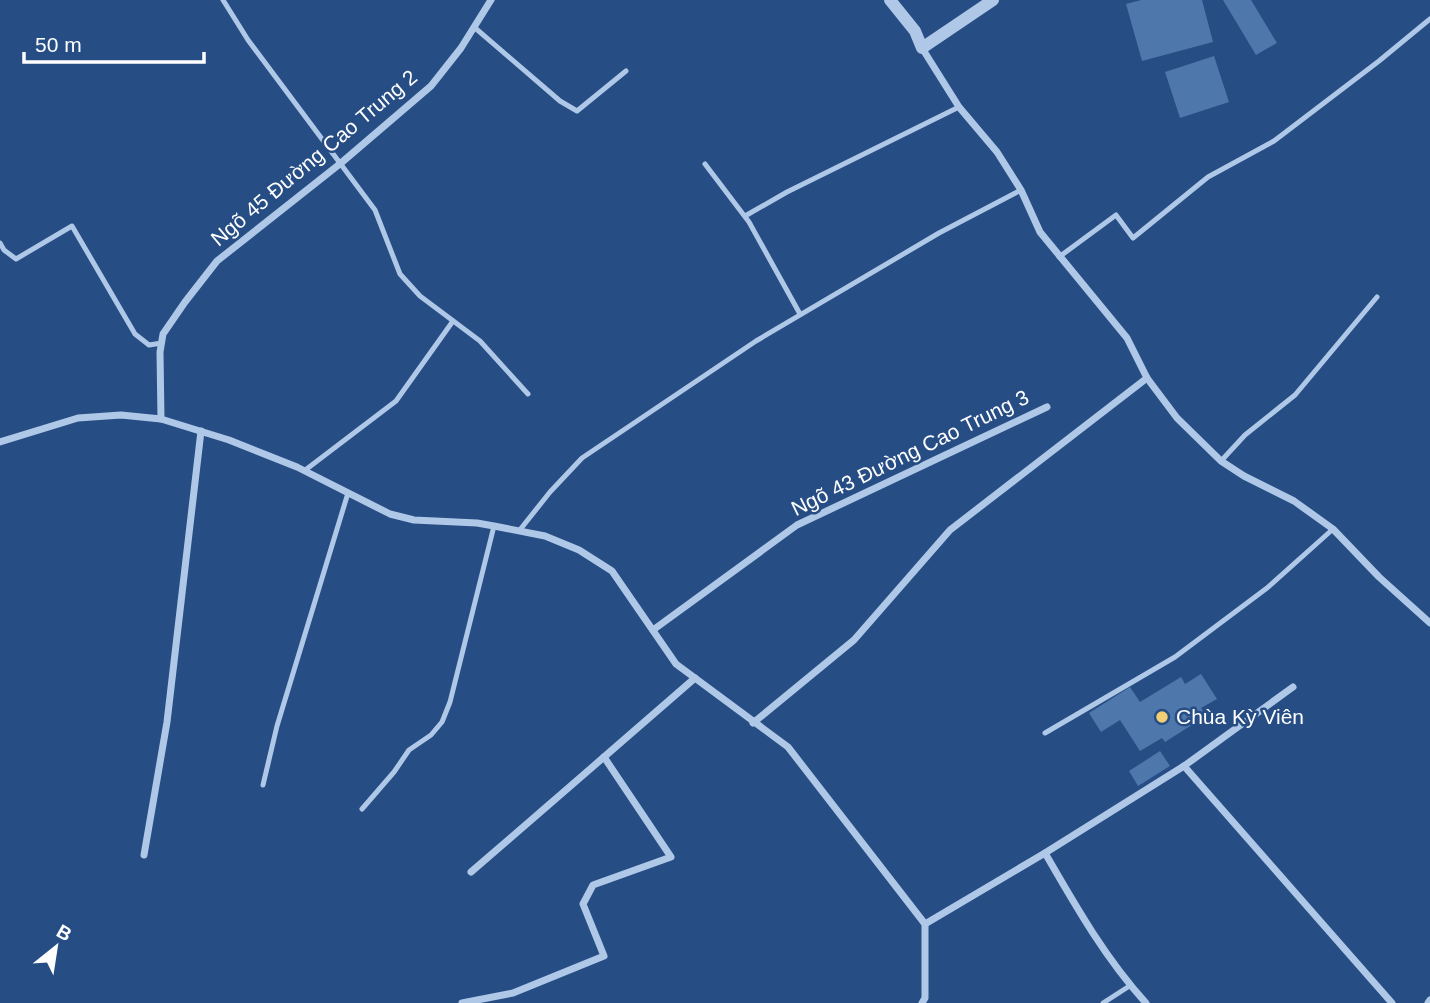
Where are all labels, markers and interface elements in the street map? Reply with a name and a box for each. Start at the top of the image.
scale bar [24,21,205,65]
text: 50 m [35,33,82,56]
street label: Ngõ 45 Đường Cao Trung 2 [206,65,421,250]
street label: Ngõ 43 Đường Cao Trung 3 [787,385,1032,520]
place label: Chùa Kỳ Viên [1176,705,1304,728]
marker: Chùa Kỳ Viên [1154,709,1170,725]
north arrow [21,912,91,982]
text: B [53,920,75,945]

